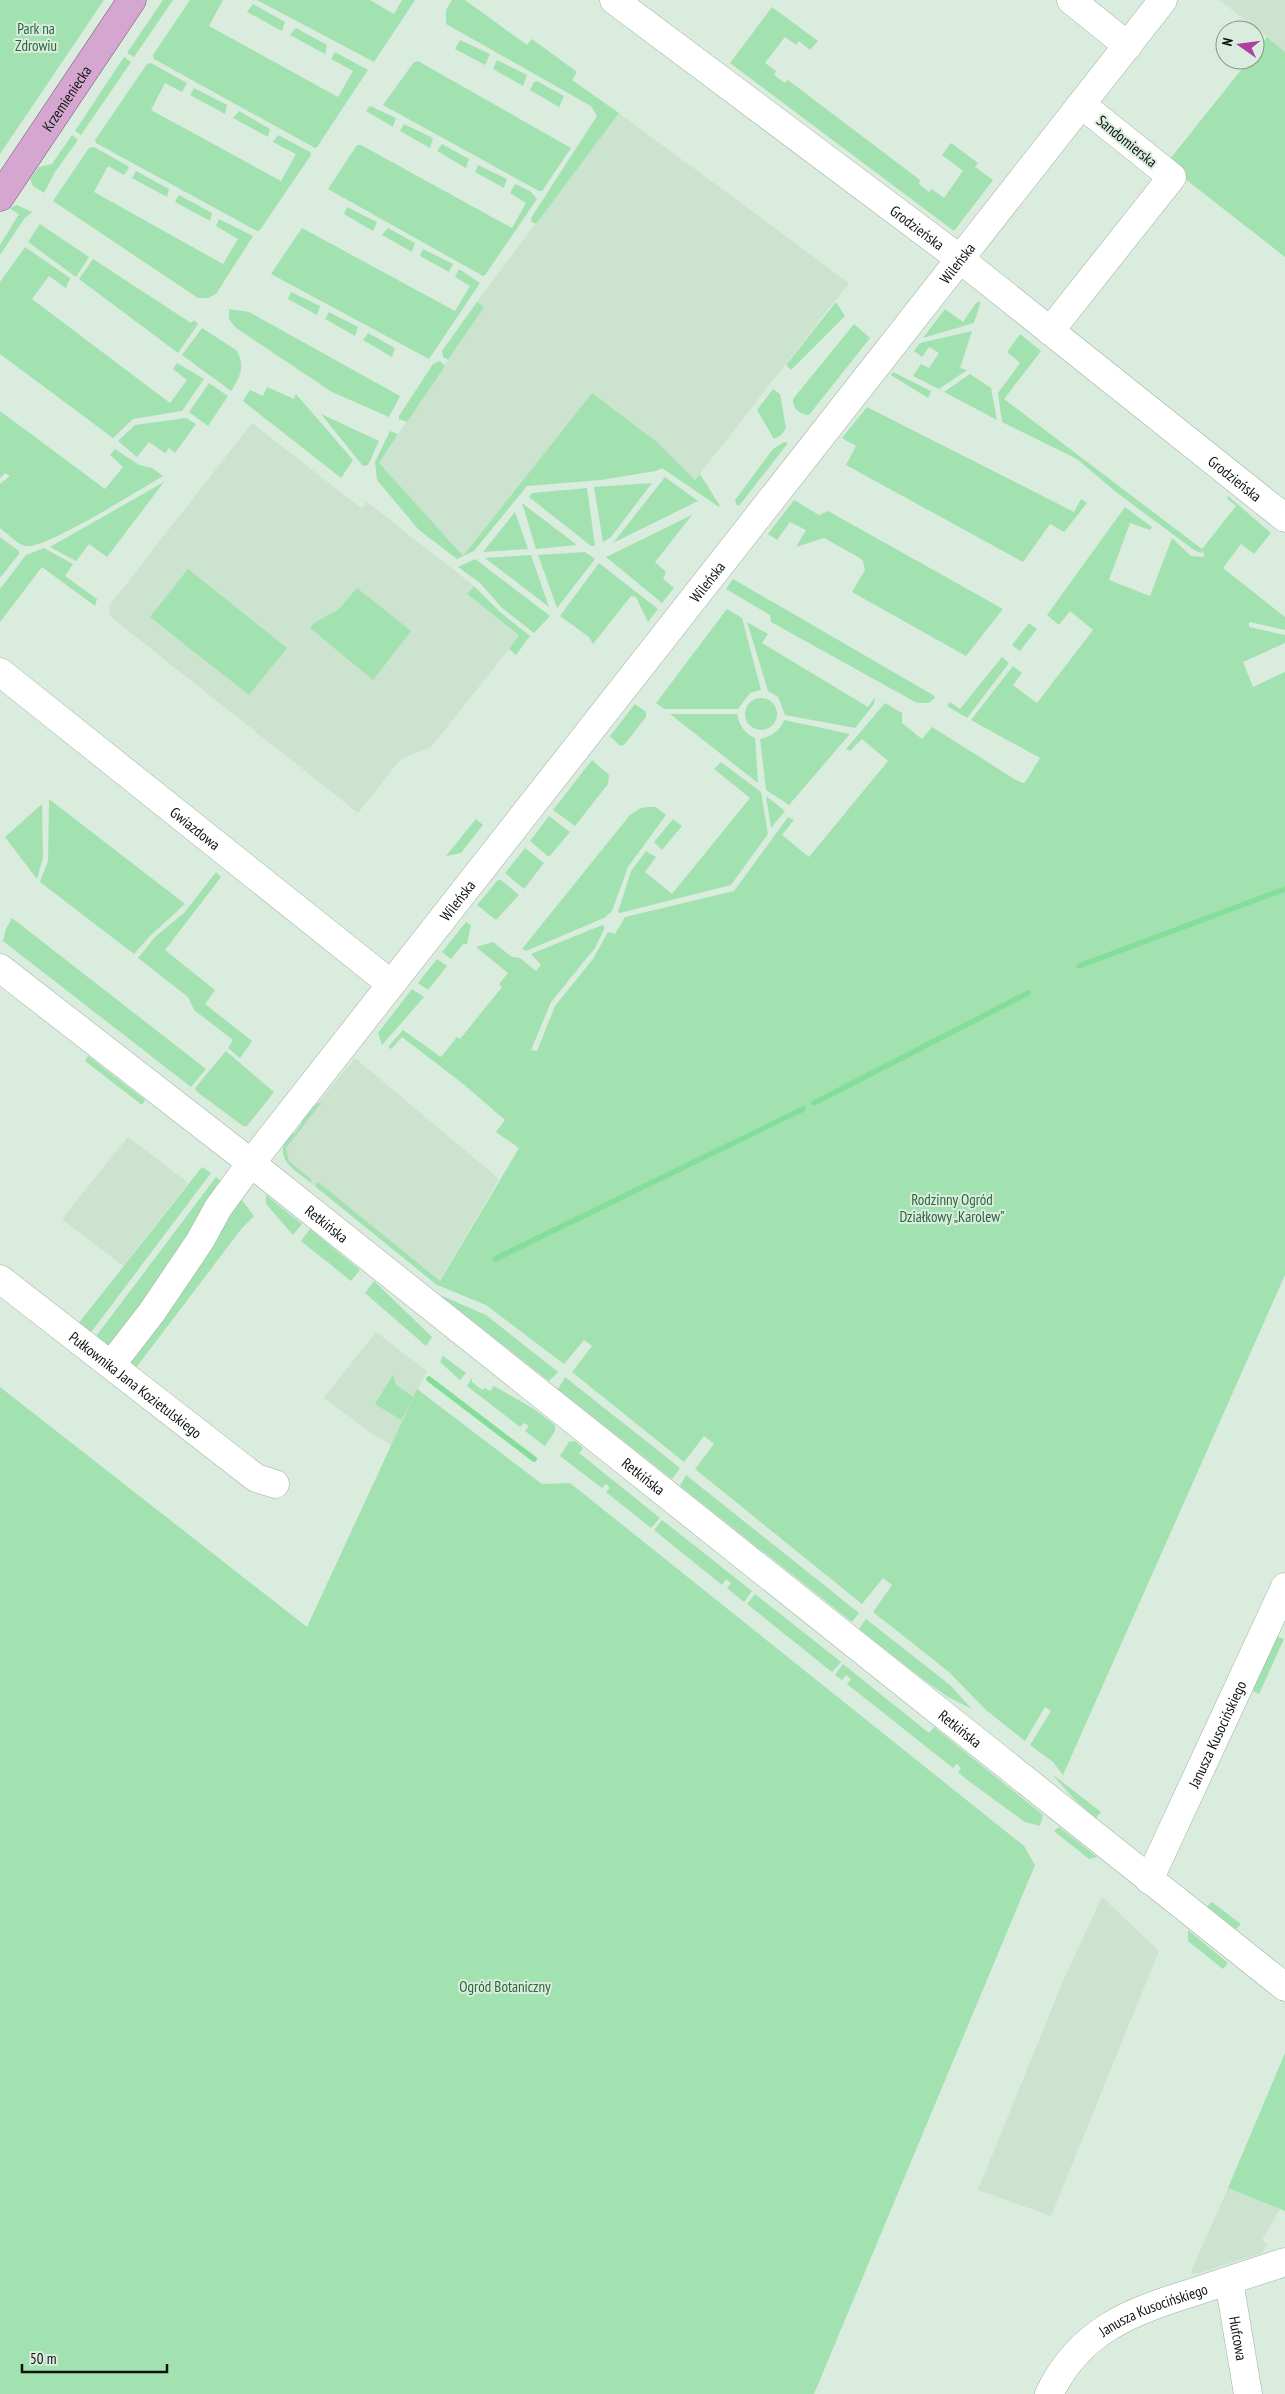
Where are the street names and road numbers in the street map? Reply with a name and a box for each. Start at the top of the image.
street label: Krzemieniecka [37,62,95,135]
street label: Sandomierska [1093,111,1161,171]
street label: Grodzieńska [887,201,948,254]
street label: Wileńska [935,239,979,287]
street label: Grodzieńska [1205,451,1266,505]
street label: Wileńska [685,557,729,606]
street label: Gwiazdowa [167,802,224,854]
street label: Wileńska [435,876,479,924]
street label: Retkińska [302,1201,352,1246]
street label: Pułkownika Jana Kozietulskiego [66,1327,206,1442]
street label: Retkińska [618,1453,669,1499]
street label: Janusza Kusocińskiego [1183,1677,1250,1791]
street label: Retkińska [935,1705,986,1751]
street label: Janusza Kusocińskiego [1094,2279,1210,2341]
street label: Hufcowa [1226,2315,1252,2362]

